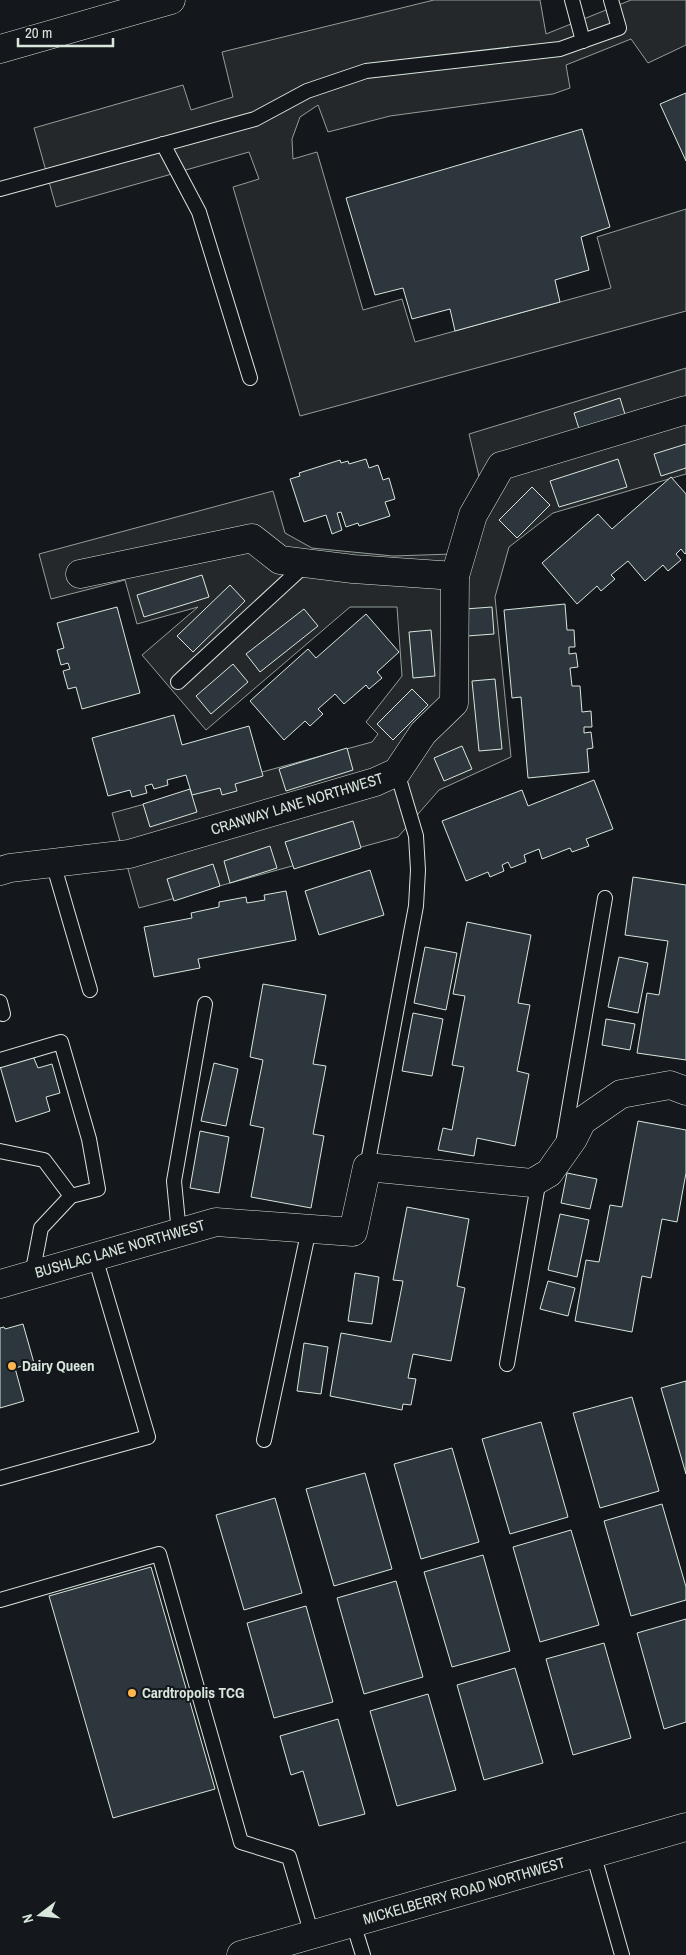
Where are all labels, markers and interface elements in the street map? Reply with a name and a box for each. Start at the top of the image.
scale bar [18,15,112,47]
text: 20 m [25,22,52,43]
street label: CRANWAY LANE NORTHWEST [208,767,386,840]
street label: BUSHLAC LANE NORTHWEST [32,1214,208,1283]
place label: Dairy Queen [22,1355,94,1376]
marker: Dairy Queen [6,1360,18,1372]
place label: Cardtropolis TCG [142,1682,245,1703]
marker: Cardtropolis TCG [126,1687,138,1699]
street label: MICKELBERRY ROAD NORTHWEST [360,1851,568,1929]
north arrow [15,1890,65,1940]
text: N [18,1912,37,1925]

